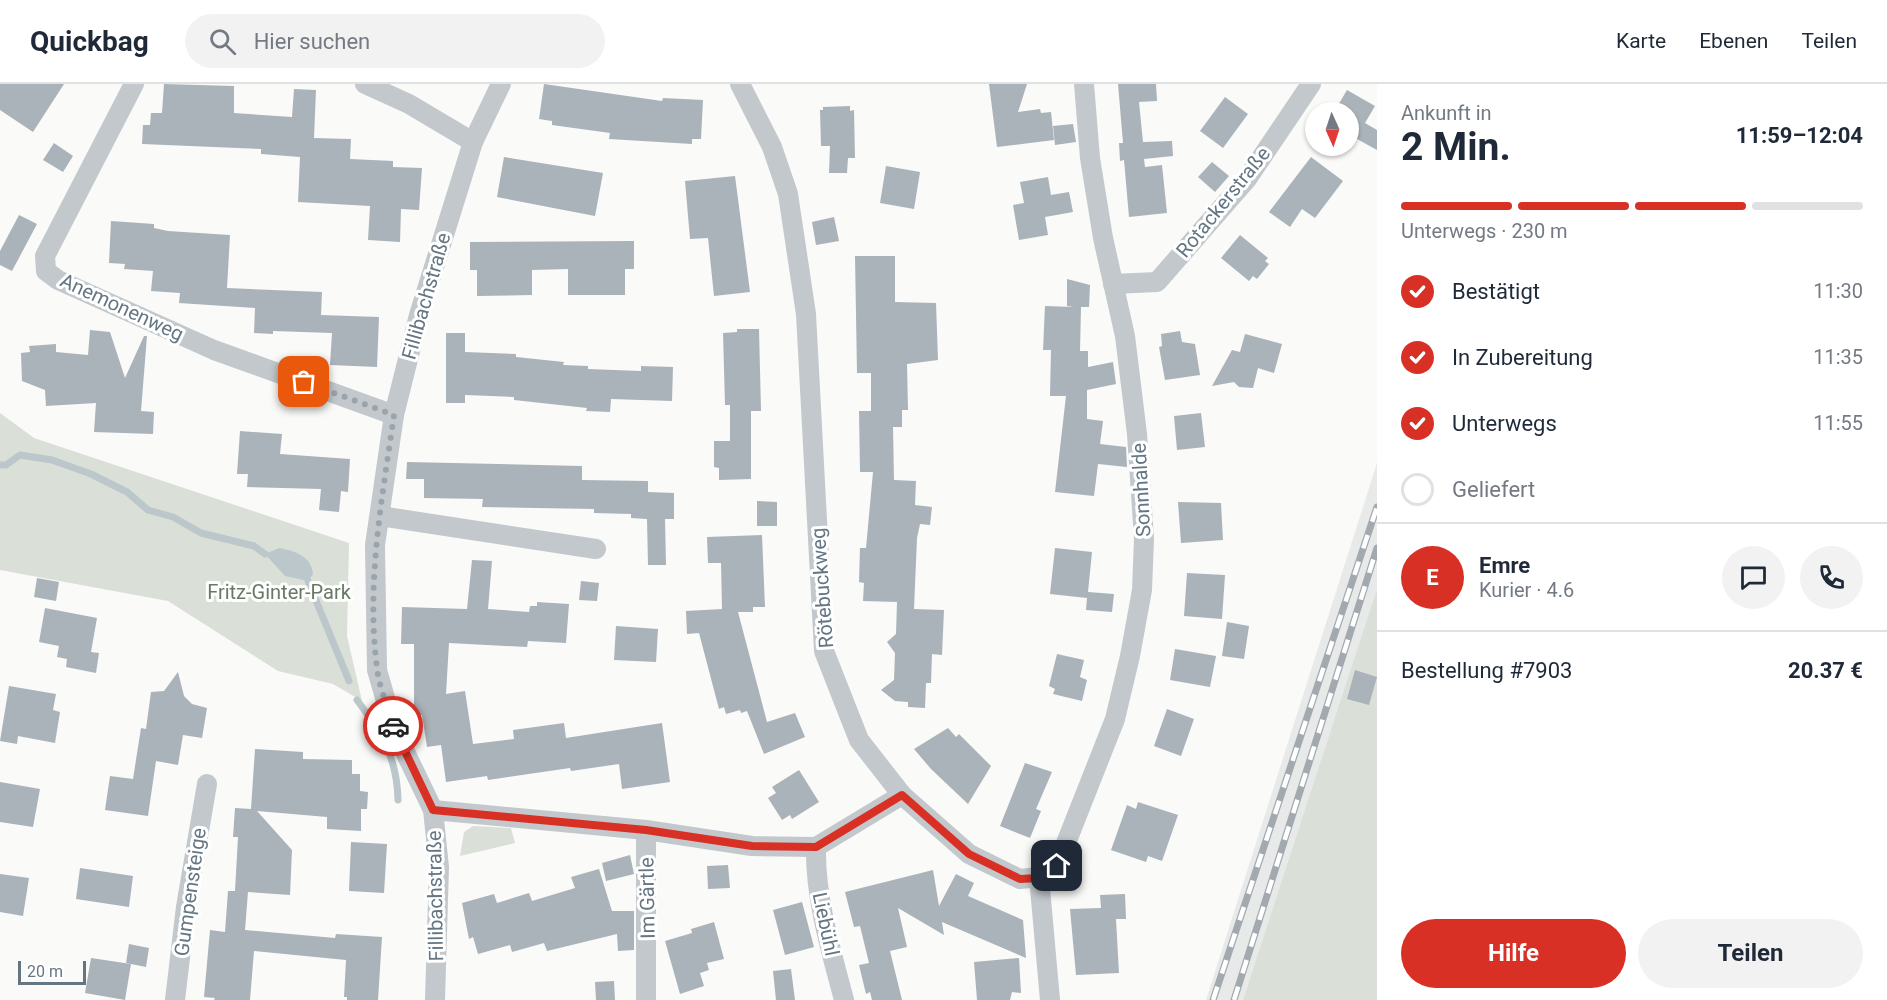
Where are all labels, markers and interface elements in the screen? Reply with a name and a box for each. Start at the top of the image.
search box [185,14,605,68]
text: Quickbag [30,25,149,58]
icon: search [206,25,239,58]
text: Hier suchen [254,29,370,54]
text: Karte [1616,29,1666,53]
text: Ebenen [1699,29,1768,53]
text: Teilen [1801,29,1857,53]
text: Ankunft in [1401,101,1492,125]
north arrow [1305,102,1359,156]
map controls [1305,102,1359,156]
text: 11:59–12:04 [1736,123,1863,148]
text: 2 Min. [1401,124,1511,170]
street label: Rotackerstraße [1171,142,1275,262]
text: Unterwegs · 230 m [1401,219,1568,243]
street label: Fillibachstraße [396,230,456,362]
street label: Anemonenweg [57,268,187,346]
icon: check [1401,275,1434,308]
text: Bestätigt [1452,279,1540,304]
text: 11:30 [1813,279,1863,303]
icon: check [1401,341,1434,374]
text: In Zubereitung [1452,345,1593,370]
text: 11:35 [1813,345,1863,369]
pin [278,356,329,407]
icon: bag [287,365,320,398]
icon: check [1401,407,1434,440]
text: Unterwegs [1452,411,1557,436]
text: 11:55 [1813,411,1863,435]
street label: Sonnhalde [1127,442,1155,538]
text: Geliefert [1452,477,1535,502]
street label: Rötebuckweg [806,527,838,649]
button: chat [1722,546,1785,609]
button: phone [1800,546,1863,609]
text: Emre [1479,553,1530,578]
text: E [1426,565,1439,590]
text: Kurier · 4.6 [1479,578,1574,602]
park label: Fritz-Ginter-Park [207,580,352,604]
text: Bestellung #7903 [1401,658,1572,683]
text: 20.37 € [1788,658,1863,683]
courier [363,696,423,756]
icon: car [377,710,410,743]
street label: Gumpensteige [169,826,211,958]
street label: Fillibachstraße [422,830,448,962]
pin [1031,840,1082,891]
icon: home [1040,849,1073,882]
street label: Im Gärtle [634,857,660,939]
street label: Liebühl [808,890,844,958]
button: Hilfe [1401,919,1626,988]
button: Teilen [1638,919,1863,988]
scale bar [18,958,86,986]
text: 20 m [27,962,63,981]

